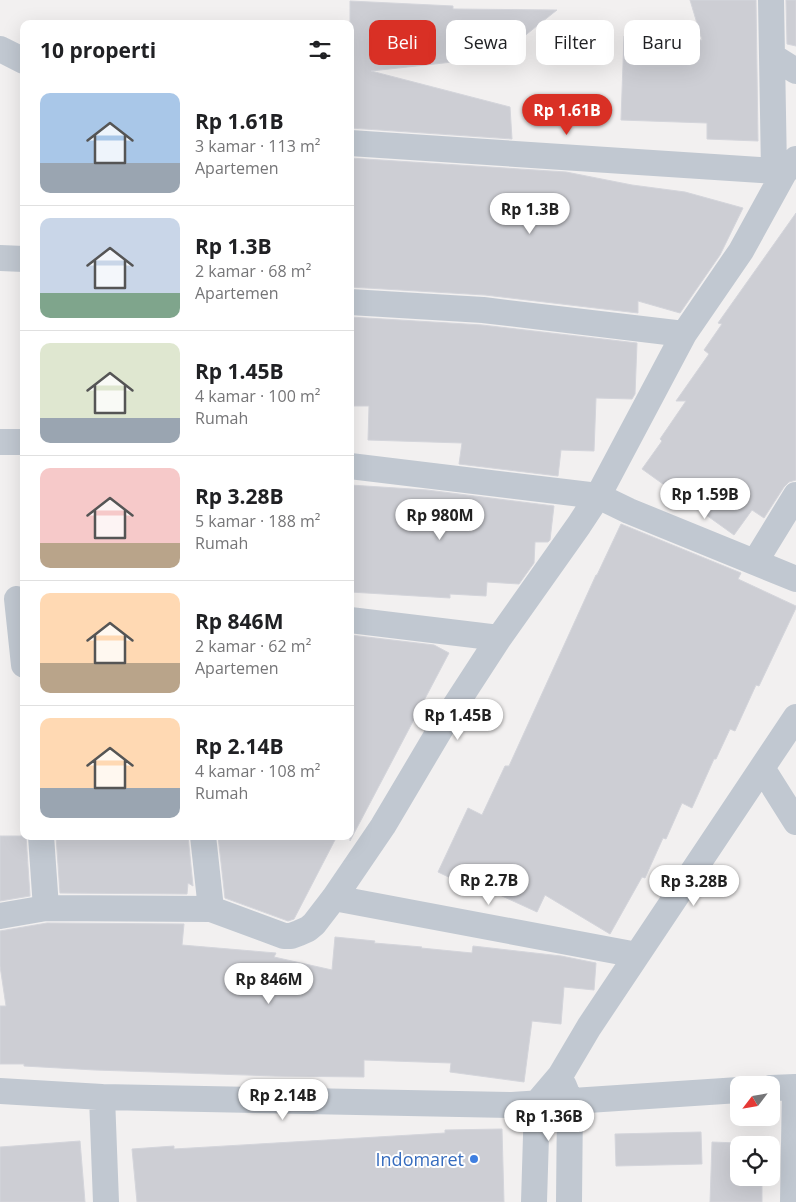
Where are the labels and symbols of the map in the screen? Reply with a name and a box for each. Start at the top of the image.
pin: Rp 1.61B [515,94,619,136]
pin: Rp 1.3B [484,192,576,235]
pin: Rp 1.59B [653,478,757,520]
pin: Rp 980M [394,498,486,541]
pin: Rp 1.45B [406,698,510,741]
pin: Rp 2.7B [443,864,535,906]
pin: Rp 3.28B [642,864,746,907]
pin: Rp 846M [223,962,315,1005]
north arrow [730,1076,780,1126]
pin: Rp 2.14B [231,1078,335,1121]
pin: Rp 1.36B [497,1100,601,1142]
place label: Indomaret [376,1147,464,1171]
marker: Indomaret [468,1153,480,1165]

